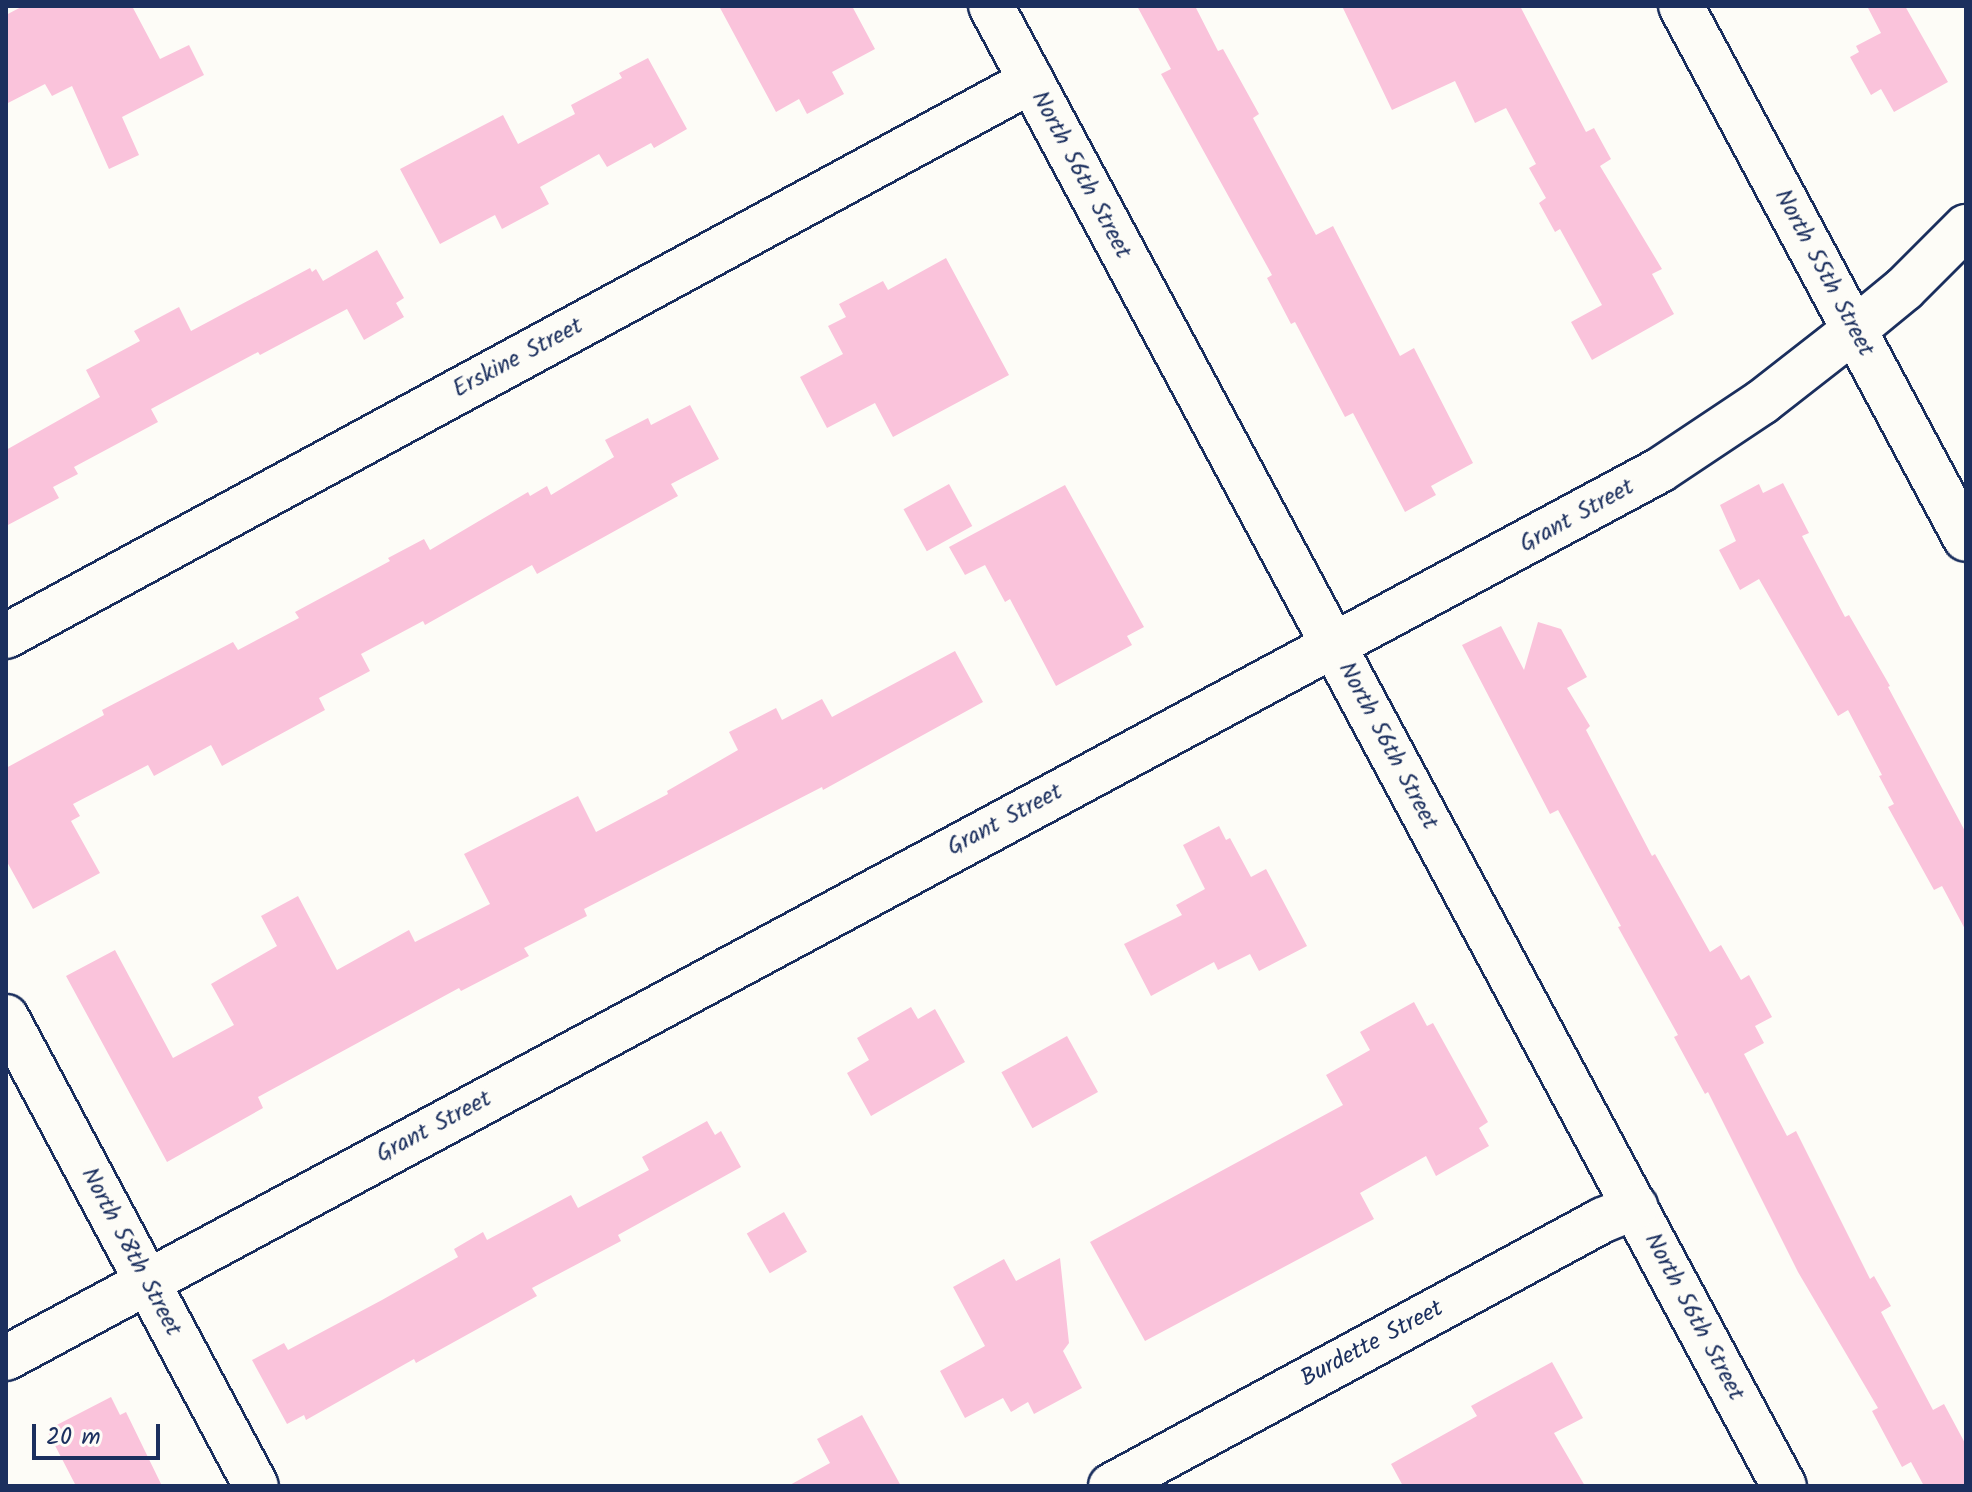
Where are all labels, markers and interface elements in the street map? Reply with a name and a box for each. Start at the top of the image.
street label: North 56th Street [1025,86,1137,264]
street label: North 55th Street [1768,184,1880,362]
street label: Erskine Street [448,312,588,404]
street label: Grant Street [1515,473,1639,559]
street label: North 56th Street [1332,657,1444,835]
street label: Grant Street [942,778,1068,862]
street label: Grant Street [371,1085,497,1169]
street label: North 58th Street [74,1163,188,1341]
street label: North 56th Street [1638,1228,1750,1406]
street label: Burdette Street [1296,1294,1448,1394]
scale bar [36,1408,164,1458]
text: 20 m [46,1418,101,1457]

